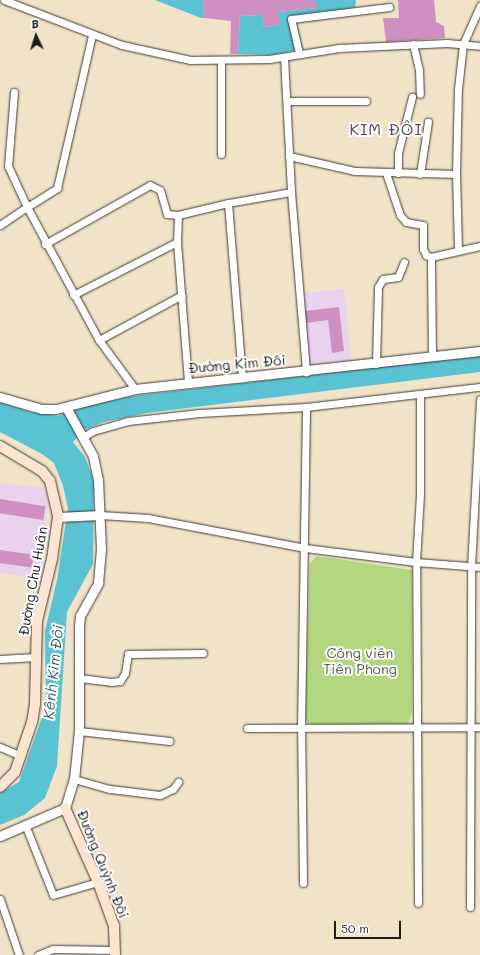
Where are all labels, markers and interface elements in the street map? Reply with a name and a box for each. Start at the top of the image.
north arrow [16,16,56,56]
text: B [31,16,39,31]
district label: KIM ĐÔI [350,119,422,139]
street label: Đường Kim Đôi [188,351,286,377]
street label: Đường Chu Huân [15,525,51,637]
water label: Kênh Kim Đôi [39,624,67,720]
park label: Công viên Tiên Phong [323,645,397,678]
street label: Đường Quỳnh Đôi [74,807,132,921]
scale bar [336,913,403,939]
text: 50 m [341,920,369,936]

